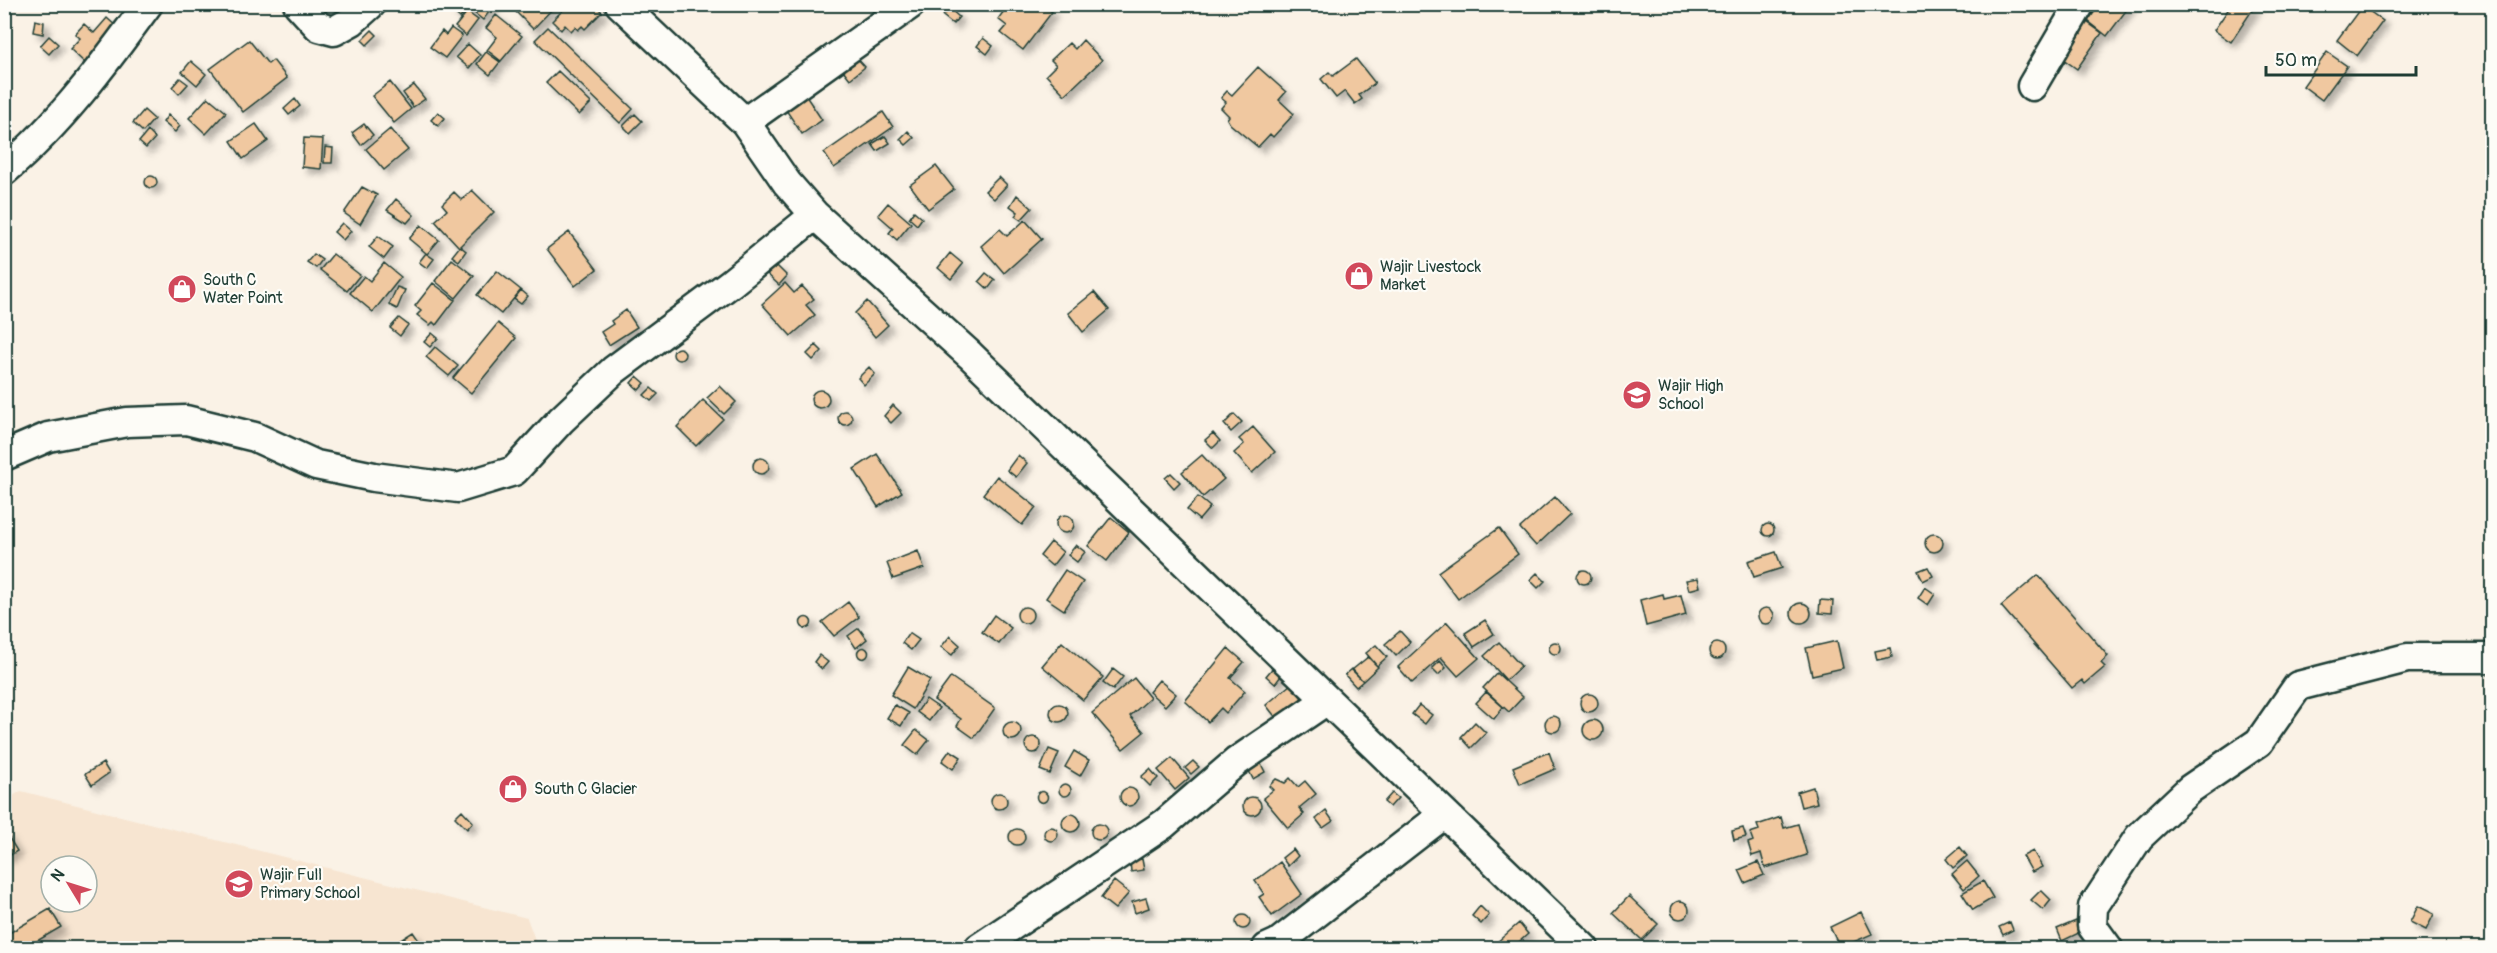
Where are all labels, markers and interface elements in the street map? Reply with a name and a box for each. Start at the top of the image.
scale bar [2266,39,2416,77]
text: 50 m [2275,49,2317,72]
place label: Wajir Livestock Market [1380,257,1482,295]
shop icon: Wajir Livestock Market [1343,260,1375,292]
place label: South C Water Point [203,270,283,308]
shop icon: South C Water Point [166,273,198,305]
place label: Wajir High School [1658,376,1724,414]
school or university icon: Wajir High School [1621,379,1653,411]
shop icon: South C Glacier [497,773,529,805]
place label: South C Glacier [534,779,637,799]
north arrow [39,854,99,914]
text: N [47,865,69,886]
place label: Wajir Full Primary School [260,865,360,903]
school or university icon: Wajir Full Primary School [223,868,255,900]

